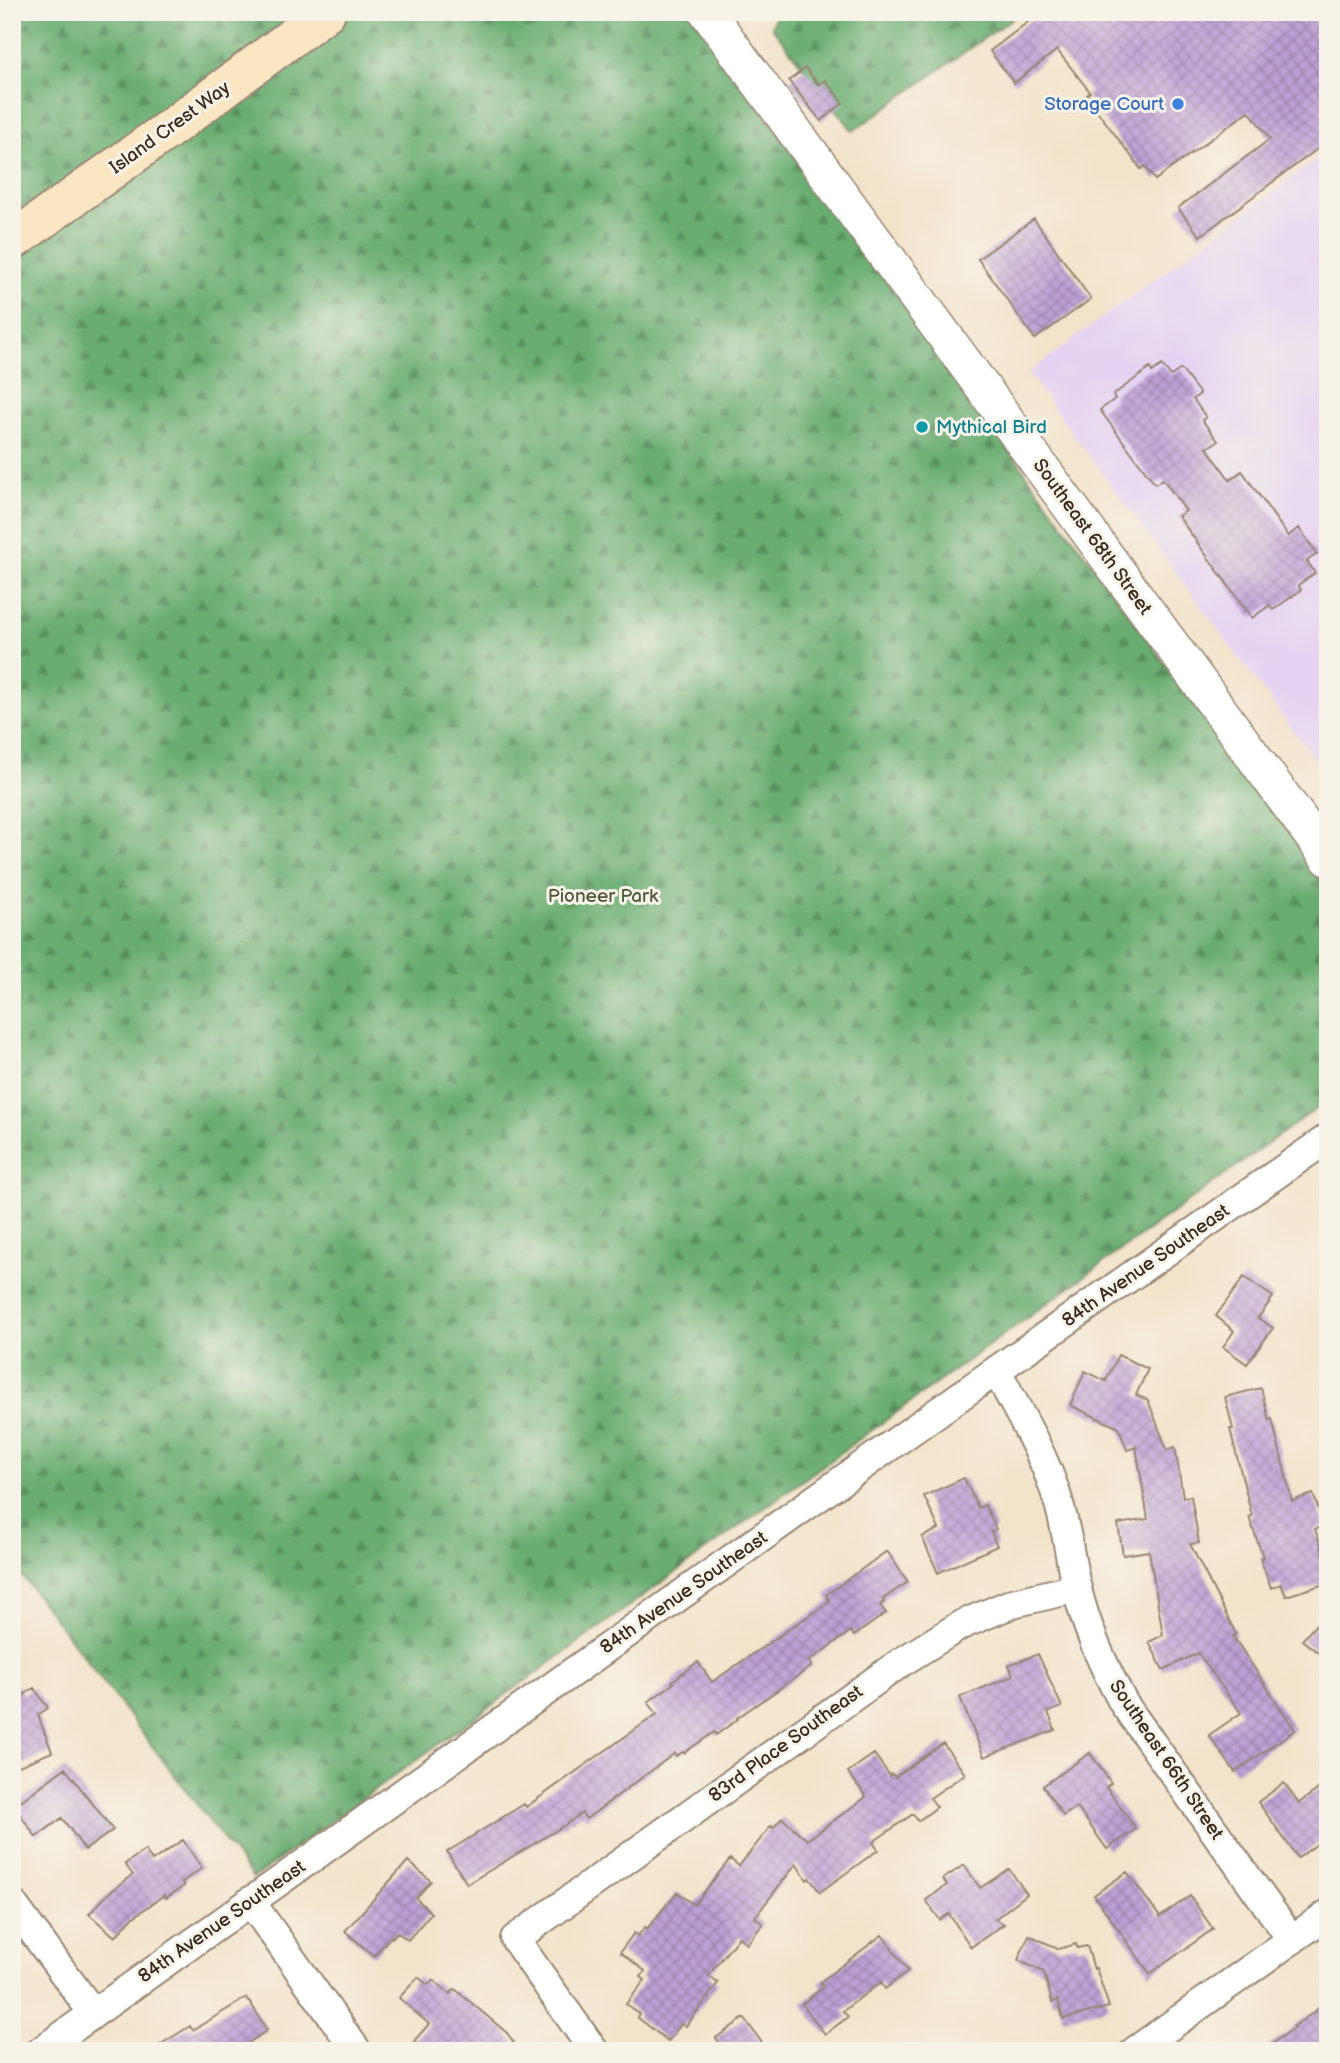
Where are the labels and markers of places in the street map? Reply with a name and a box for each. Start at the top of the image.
place label: Storage Court [1044,93,1164,116]
marker: Storage Court [1170,96,1186,112]
place label: Mythical Bird [936,416,1047,439]
marker: Mythical Bird [914,419,930,435]

